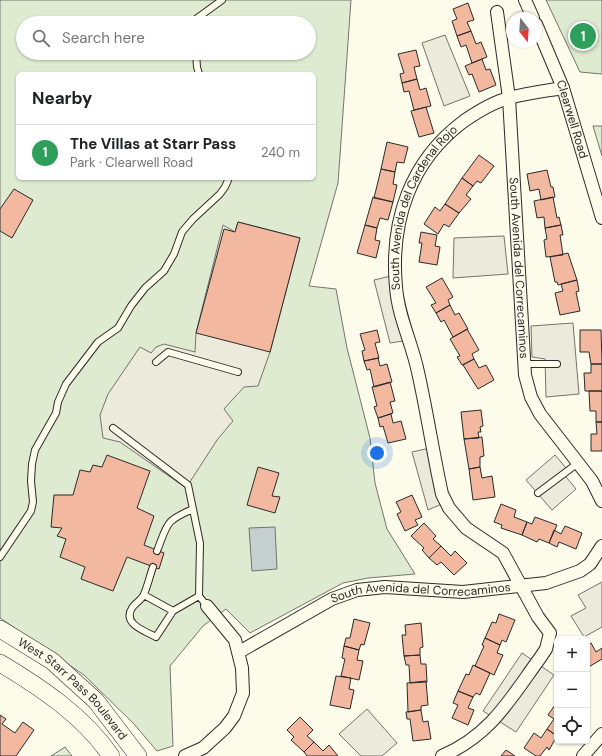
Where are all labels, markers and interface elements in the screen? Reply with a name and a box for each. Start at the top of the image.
north arrow [506,12,542,48]
search box [16,16,316,60]
pin: 1 [570,21,596,51]
icon: search [30,27,52,49]
text: Search here [62,28,145,48]
street label: Clearwell Road [552,77,592,160]
text: Nearby [32,87,92,109]
street label: South Avenida del Cardenal Rojo [387,122,461,291]
text: The Villas at Starr Pass [70,134,236,154]
text: 1 [43,144,47,161]
text: 240 m [261,144,300,161]
text: Park · Clearwell Road [70,154,193,171]
street label: South Avenida del Correcaminos [506,177,532,359]
your location [367,443,387,463]
street label: South Avenida del Correcaminos [328,579,511,607]
street label: West Starr Pass Boulevard [15,634,131,743]
map controls [554,636,590,744]
button: + [554,636,590,672]
button: − [554,672,590,708]
button: locate [554,708,590,744]

